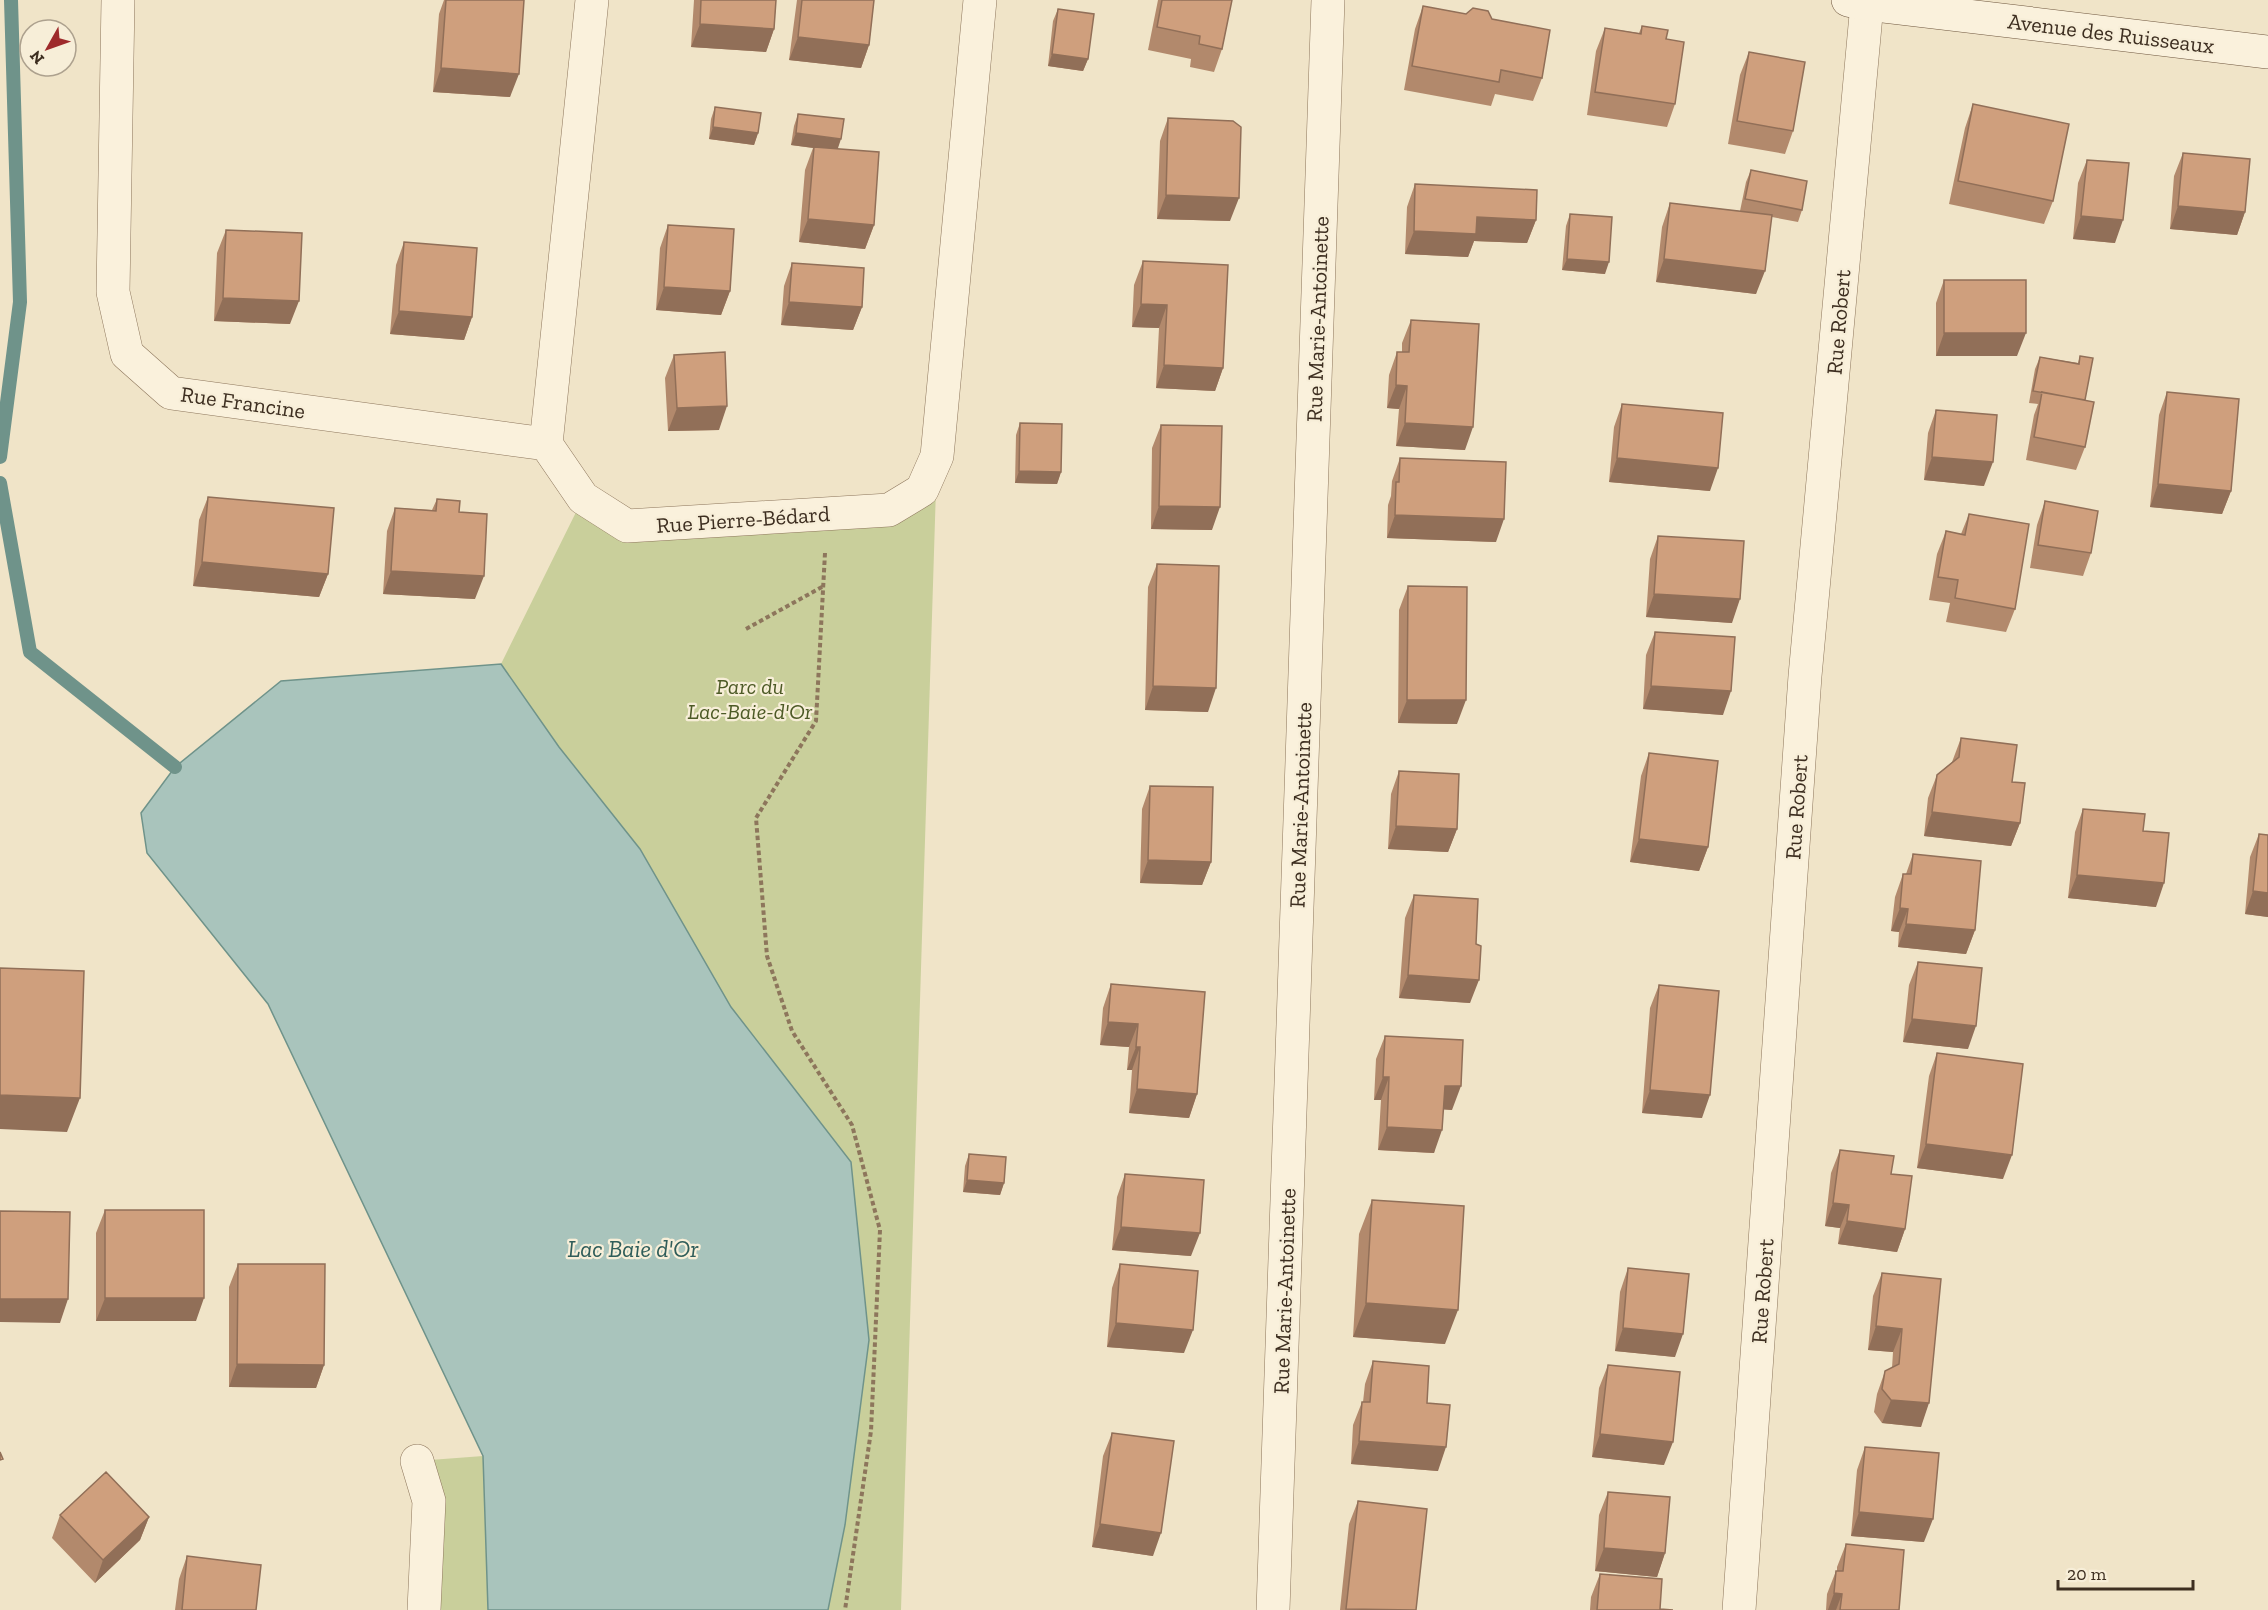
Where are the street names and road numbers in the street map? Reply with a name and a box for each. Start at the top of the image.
street label: Avenue des Ruisseaux [2006,7,2216,60]
street label: Rue Marie-Antoinette [1300,216,1335,422]
street label: Rue Robert [1820,268,1857,376]
street label: Rue Francine [179,380,307,425]
street label: Rue Pierre-Bédard [655,500,831,539]
street label: Rue Marie-Antoinette [1283,702,1318,908]
street label: Rue Robert [1779,753,1814,861]
street label: Rue Marie-Antoinette [1267,1188,1302,1394]
street label: Rue Robert [1745,1237,1780,1345]

